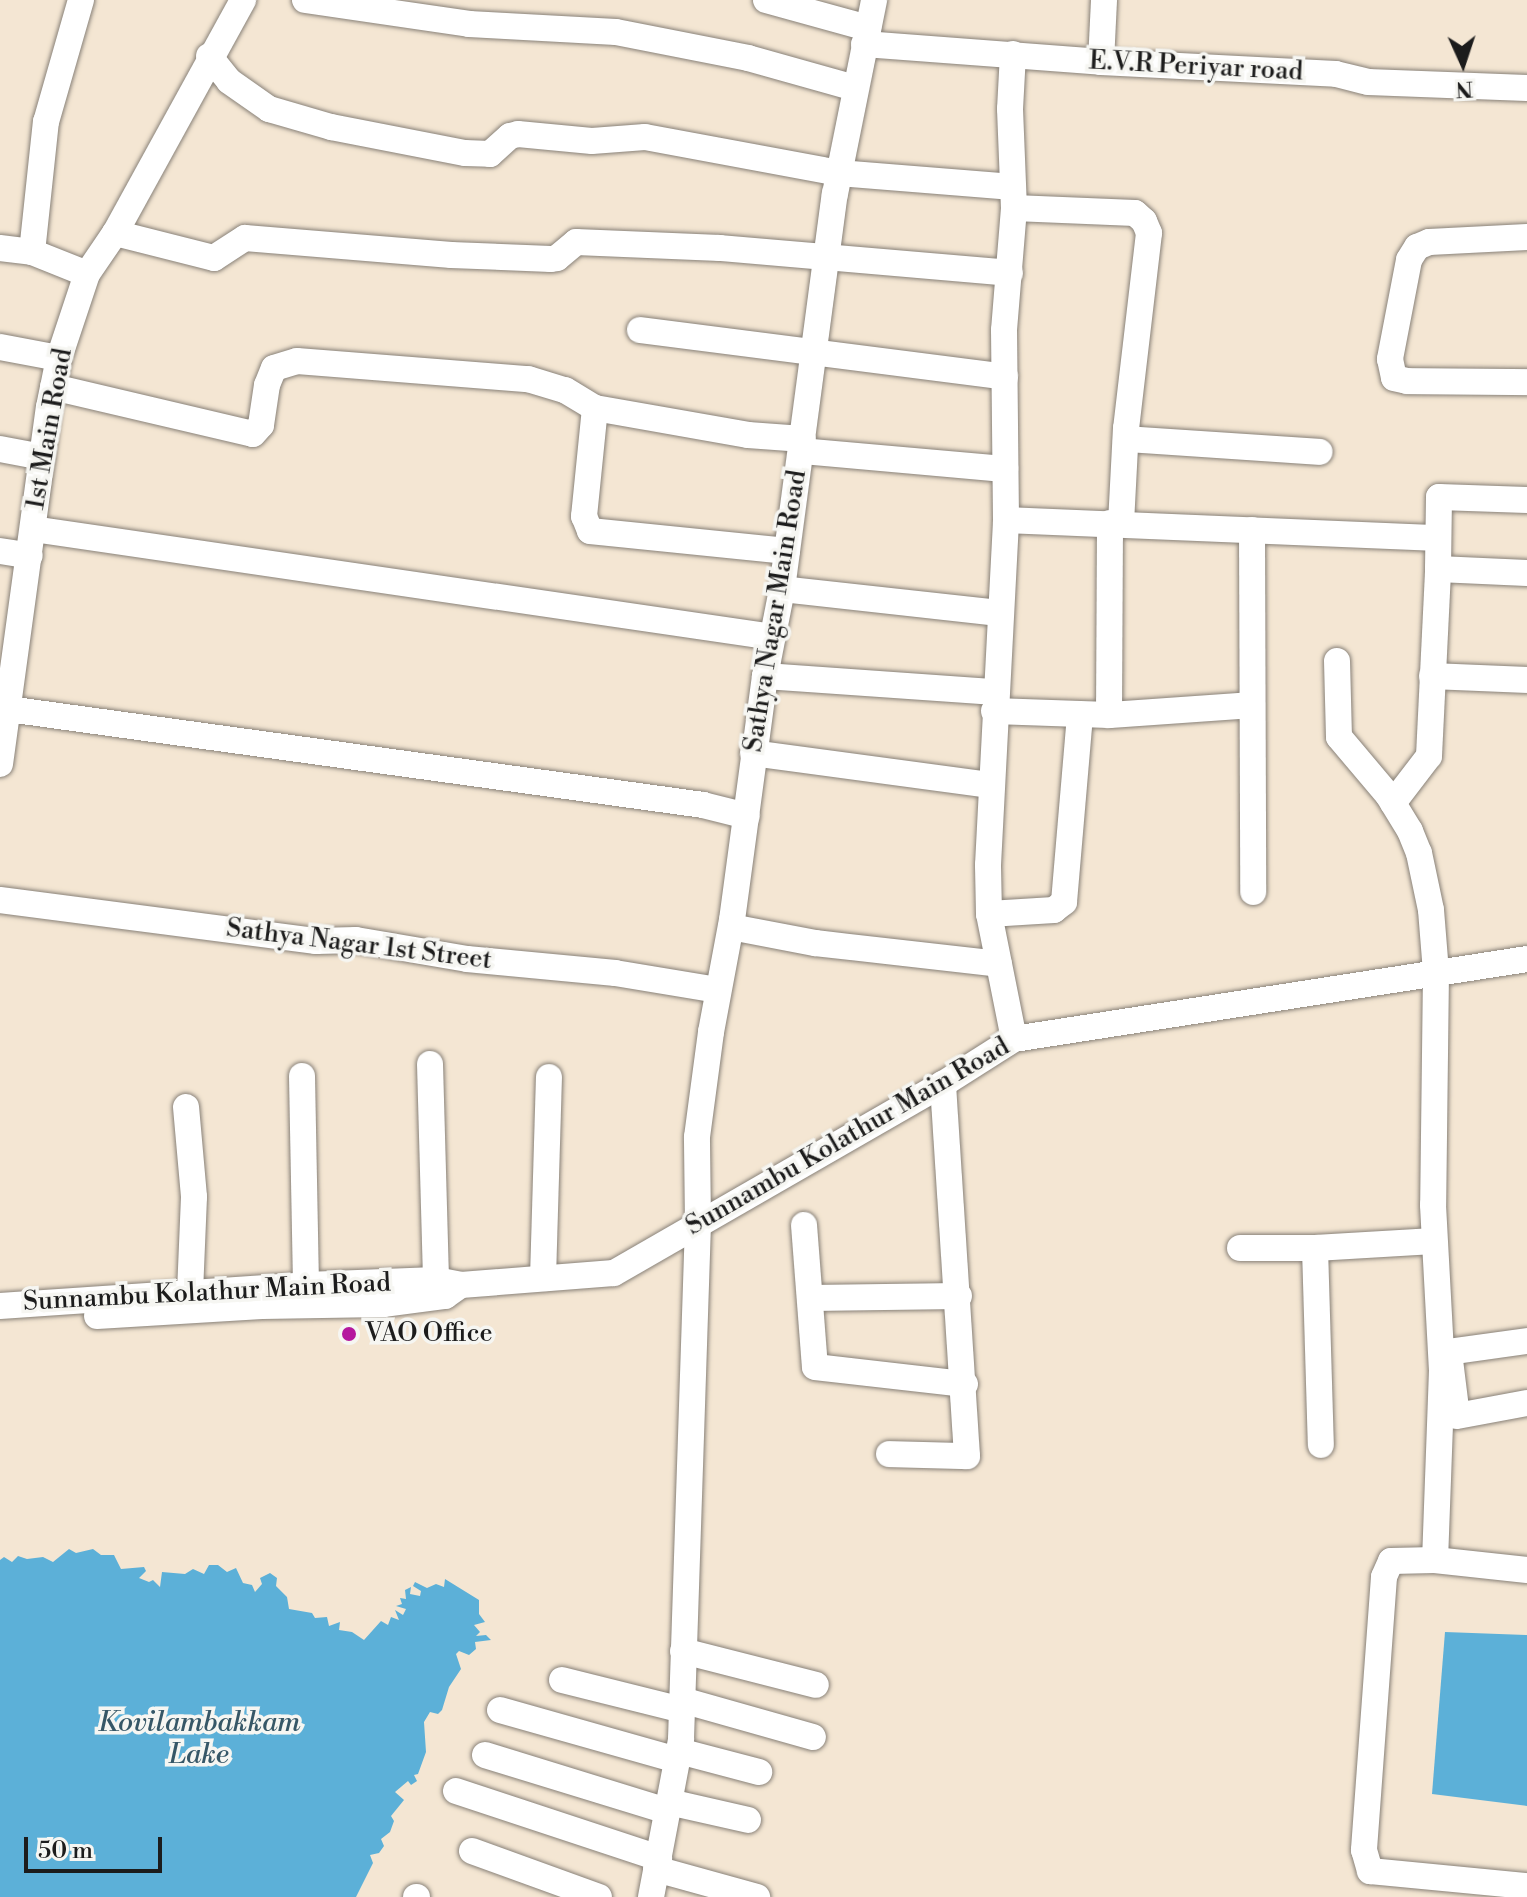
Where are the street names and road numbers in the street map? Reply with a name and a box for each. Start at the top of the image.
street label: E.V.R Periyar road [1088,46,1304,88]
street label: 1st Main Road [20,346,80,512]
street label: Sathya Nagar Main Road [738,468,814,754]
street label: Sathya Nagar 1st Street [224,913,494,977]
street label: Sunnambu Kolathur Main Road [681,1031,1015,1243]
street label: Sunnambu Kolathur Main Road [22,1268,392,1318]

